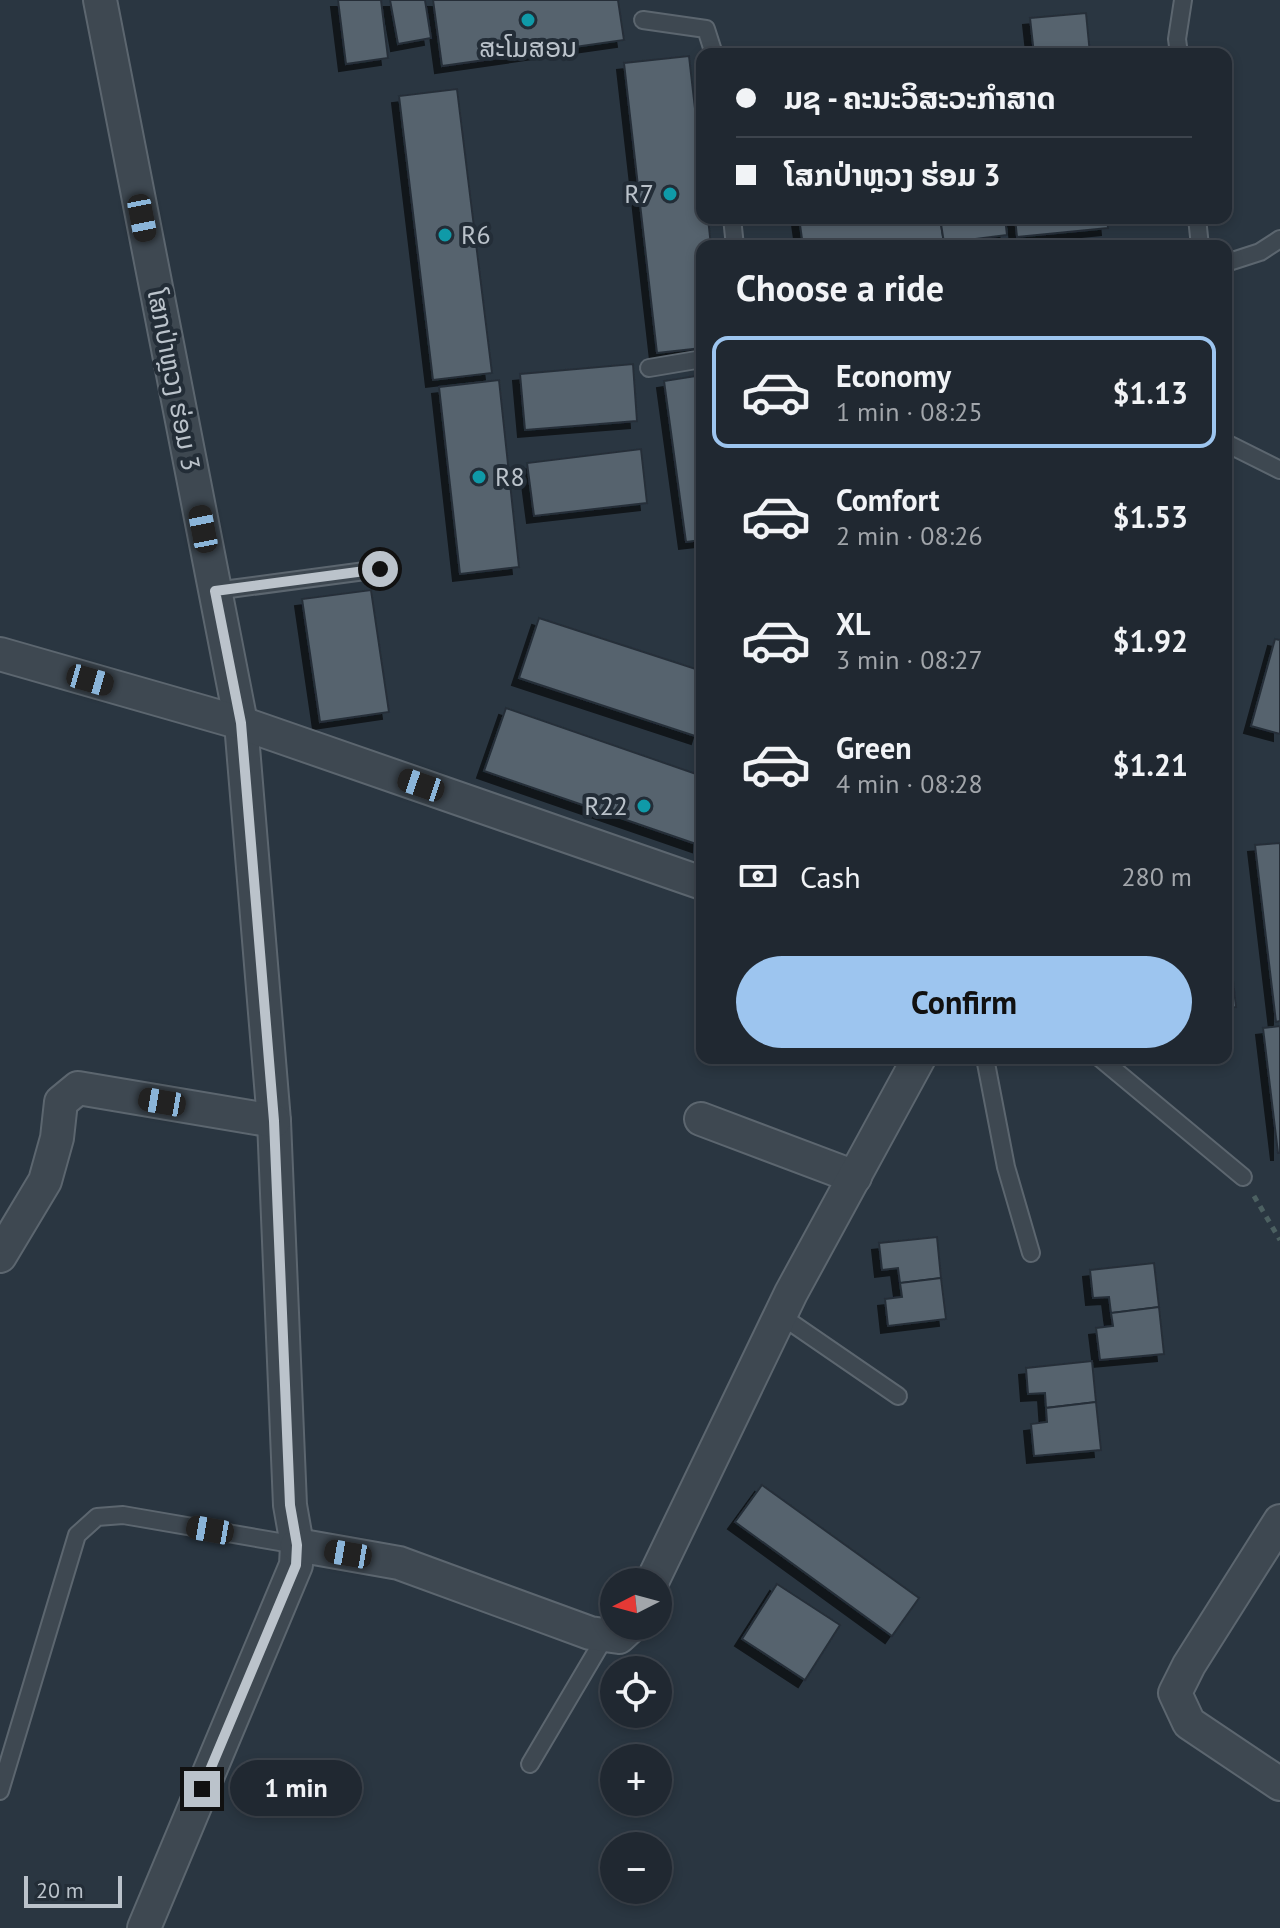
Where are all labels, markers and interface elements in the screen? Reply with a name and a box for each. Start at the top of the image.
marker: ສະໂມສອນ [519,11,537,29]
place label: ສະໂມສອນ [479,31,577,64]
text: ມຊ - ຄະນະວິສະວະກຳສາດ [784,78,1056,117]
text: ໂສກປ່າຫຼວງ ຮ່ອມ 3 [784,155,1001,194]
place label: R7 [624,177,654,210]
marker: R7 [661,185,679,203]
car [126,192,158,244]
place label: R6 [461,218,491,251]
marker: R6 [436,226,454,244]
text: Choose a ride [736,264,944,311]
street label: ໂສກປ່າຫຼວງ ຮ່ອມ 3 [141,285,208,473]
icon: car [740,356,812,428]
text: Economy [836,356,951,395]
text: $1.13 [1113,373,1188,412]
text: 1 min · 08:25 [836,395,983,428]
place label: R8 [495,460,525,493]
marker: R8 [470,468,488,486]
icon: car [740,480,812,552]
text: Comfort [836,480,939,519]
text: $1.53 [1113,497,1188,536]
car [187,503,219,555]
text: 2 min · 08:26 [836,519,983,552]
route start [362,551,398,587]
icon: car [740,604,812,676]
text: XL [836,604,870,643]
text: $1.92 [1113,621,1188,660]
text: 3 min · 08:27 [836,643,983,676]
car [64,662,116,698]
icon: car [740,728,812,800]
text: Green [836,728,911,767]
text: $1.21 [1113,745,1188,784]
car [394,766,448,804]
text: 4 min · 08:28 [836,767,983,800]
place label: R22 [584,789,628,822]
marker: R22 [635,797,653,815]
icon: cash [736,854,780,898]
text: Cash [800,857,861,896]
text: 280 m [1121,860,1192,893]
button: Confirm [736,956,1192,1048]
car [136,1086,188,1118]
car [184,1514,236,1546]
car [322,1538,374,1570]
north arrow [600,1568,672,1640]
map controls [600,1568,672,1904]
button: locate [600,1656,672,1728]
button: + [600,1744,672,1816]
callout: 1 min [230,1761,362,1817]
route end [184,1771,220,1807]
text: 1 min [264,1771,328,1804]
button: − [600,1832,672,1904]
scale bar [24,1872,122,1908]
text: 20 m [36,1876,84,1904]

